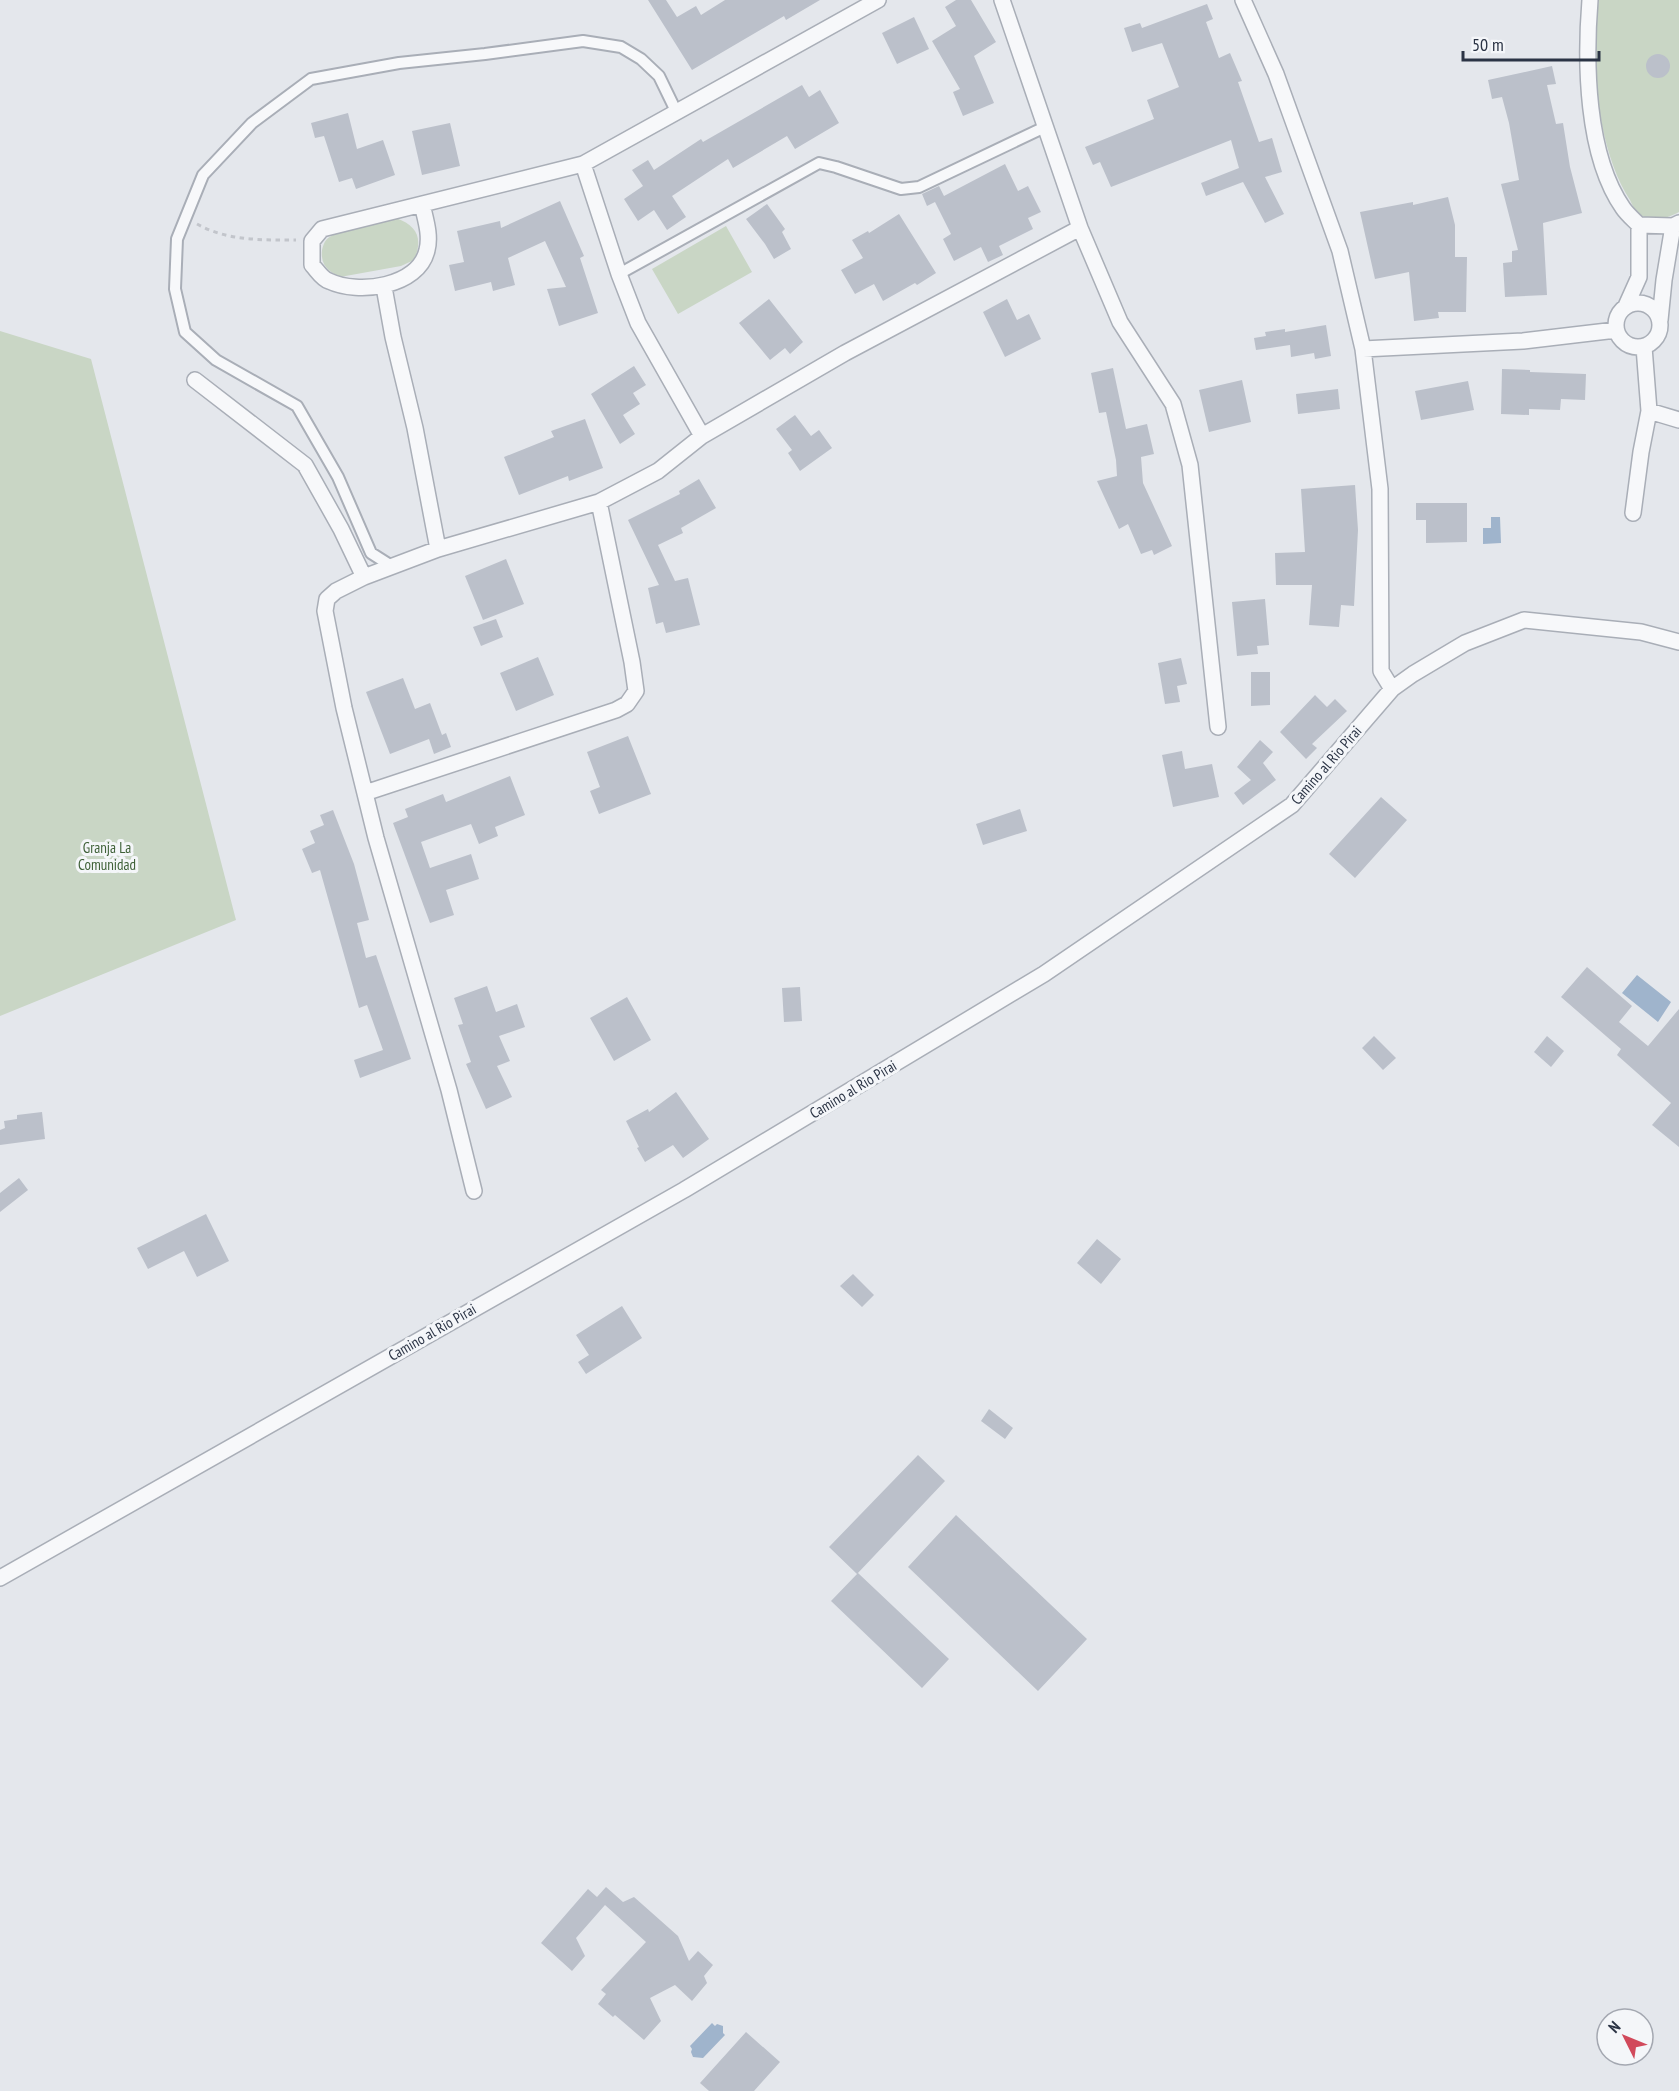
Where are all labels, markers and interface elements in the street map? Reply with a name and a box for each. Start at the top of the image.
scale bar [1463,24,1600,62]
text: 50 m [1472,33,1504,56]
street label: Camino al Rio Pirai [1287,722,1365,808]
park label: Granja La Comunidad [78,838,136,874]
street label: Camino al Rio Pirai [806,1056,900,1122]
street label: Camino al Rio Pirai [385,1299,479,1365]
north arrow [1595,2007,1655,2067]
text: N [1604,2017,1624,2037]

